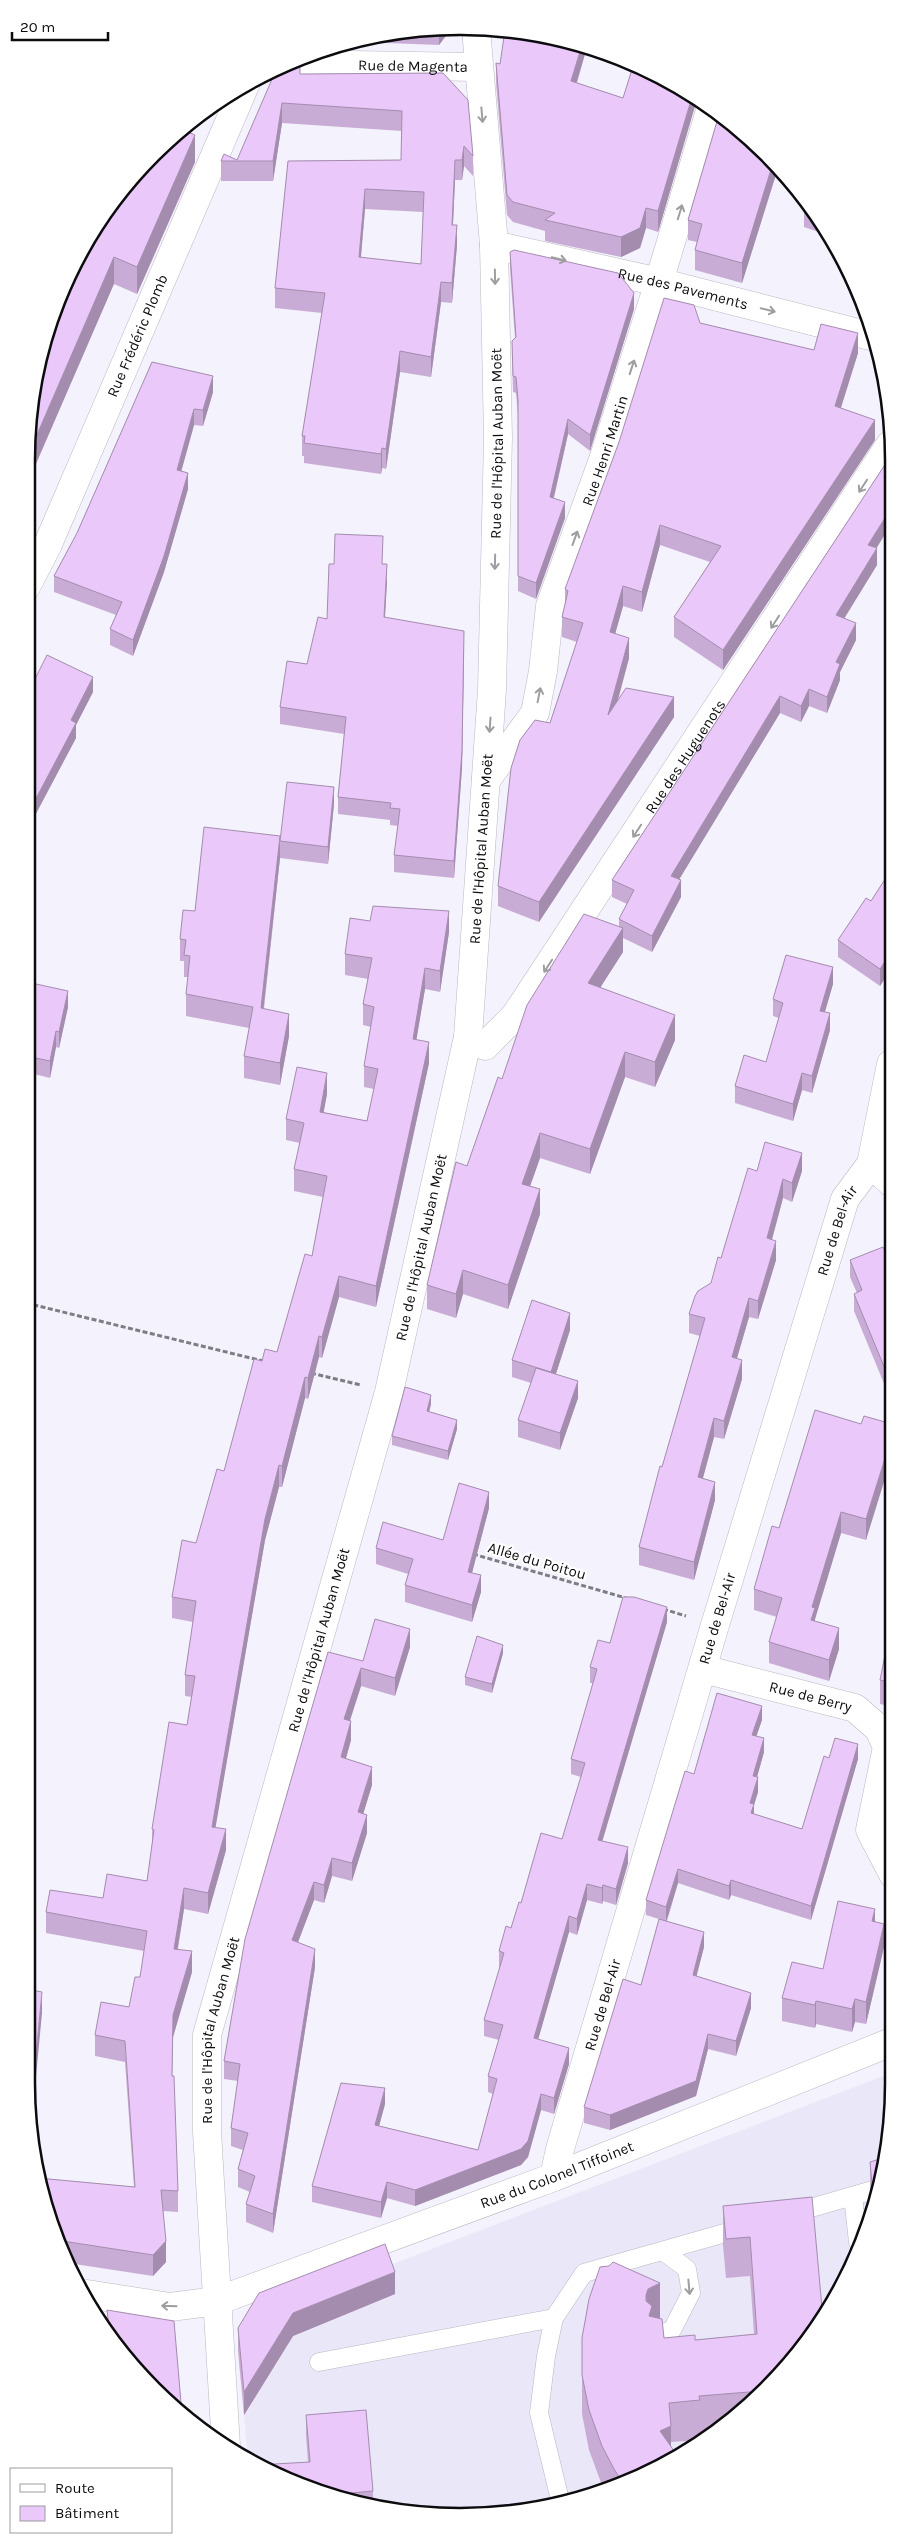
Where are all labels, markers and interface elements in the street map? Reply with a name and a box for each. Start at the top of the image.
scale bar [12,10,109,42]
text: 20 m [20,18,55,36]
street label: Rue de Magenta [358,56,468,76]
one-way arrow [477,107,487,123]
one-way arrow [676,204,686,220]
one-way arrow [550,255,566,264]
street label: Rue des Pavements [616,264,750,313]
one-way arrow [490,269,499,285]
street label: Rue Frédéric Plomb [103,271,172,400]
one-way arrow [759,306,775,315]
street label: Rue de l'Hôpital Auban Moët [487,347,507,539]
one-way arrow [628,359,638,375]
street label: Rue Henri Martin [578,393,632,508]
one-way arrow [858,478,868,492]
one-way arrow [571,530,580,546]
one-way arrow [490,554,500,570]
one-way arrow [769,614,779,628]
one-way arrow [534,687,544,703]
street label: Rue des Huguenots [641,696,729,817]
one-way arrow [485,716,495,732]
street label: Rue de l'Hôpital Auban Moët [465,753,497,945]
one-way arrow [632,823,642,837]
one-way arrow [543,959,553,973]
street label: Rue de l'Hôpital Auban Moët [392,1152,451,1342]
street label: Rue de Bel-Air [813,1181,861,1278]
street label: Allée du Poitou [486,1538,588,1584]
street label: Rue de l'Hôpital Auban Moët [284,1545,354,1734]
street label: Rue de Bel-Air [695,1570,740,1666]
street label: Rue de Berry [767,1677,854,1716]
street label: Rue de l'Hôpital Auban Moët [198,1934,244,2124]
street label: Rue de Bel-Air [581,1956,625,2053]
street label: Rue du Colonel Tiffoinet [478,2137,637,2212]
one-way arrow [684,2279,694,2295]
one-way arrow [161,2301,178,2311]
legend [10,2468,172,2533]
text: Route [55,2479,95,2497]
text: Bâtiment [55,2504,119,2522]

